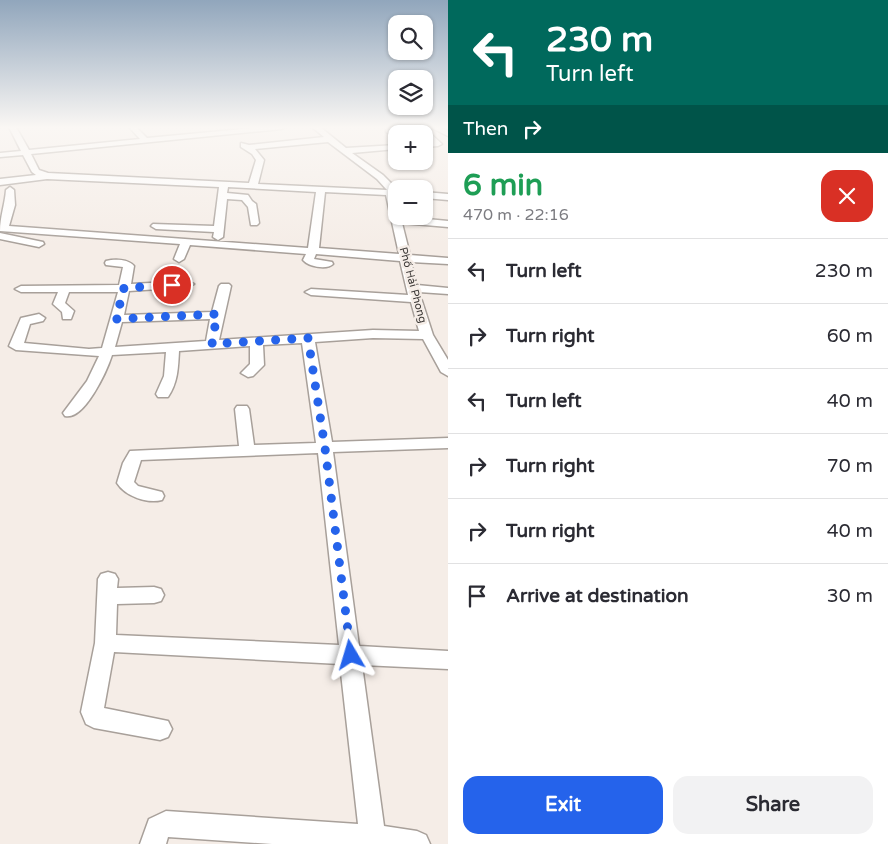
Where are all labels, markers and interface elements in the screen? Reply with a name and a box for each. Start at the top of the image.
map controls [388,15,433,225]
button: search [388,15,433,60]
text: 230 m [546,19,653,61]
icon: left [463,20,528,85]
text: Turn left [546,61,634,87]
button: layers [388,70,433,115]
icon: right [518,115,546,143]
text: Then [463,118,508,140]
button: + [388,125,433,170]
text: 6 min [463,167,543,204]
button: close [821,170,873,222]
button: − [388,180,433,225]
text: 470 m · 22:16 [463,205,569,225]
street label: Phố Hải Phong [397,246,429,324]
icon: left [463,257,491,285]
text: Turn left [506,260,582,282]
text: 230 m [815,260,873,282]
pin [151,264,193,306]
icon: arrive [158,271,186,299]
icon: right [463,322,491,350]
text: Turn right [506,325,594,347]
text: 60 m [827,325,873,347]
icon: left [463,387,491,415]
text: Turn left [506,390,582,412]
text: 40 m [827,390,873,412]
icon: right [463,452,491,480]
text: Turn right [506,455,594,477]
text: 70 m [827,455,873,477]
icon: right [463,517,491,545]
text: Turn right [506,520,594,542]
text: 40 m [827,520,873,542]
icon: arrive [463,582,491,610]
text: Arrive at destination [506,585,689,607]
text: 30 m [827,585,873,607]
position arrow [324,628,376,680]
button: Exit [463,776,663,834]
button: Share [673,776,873,834]

